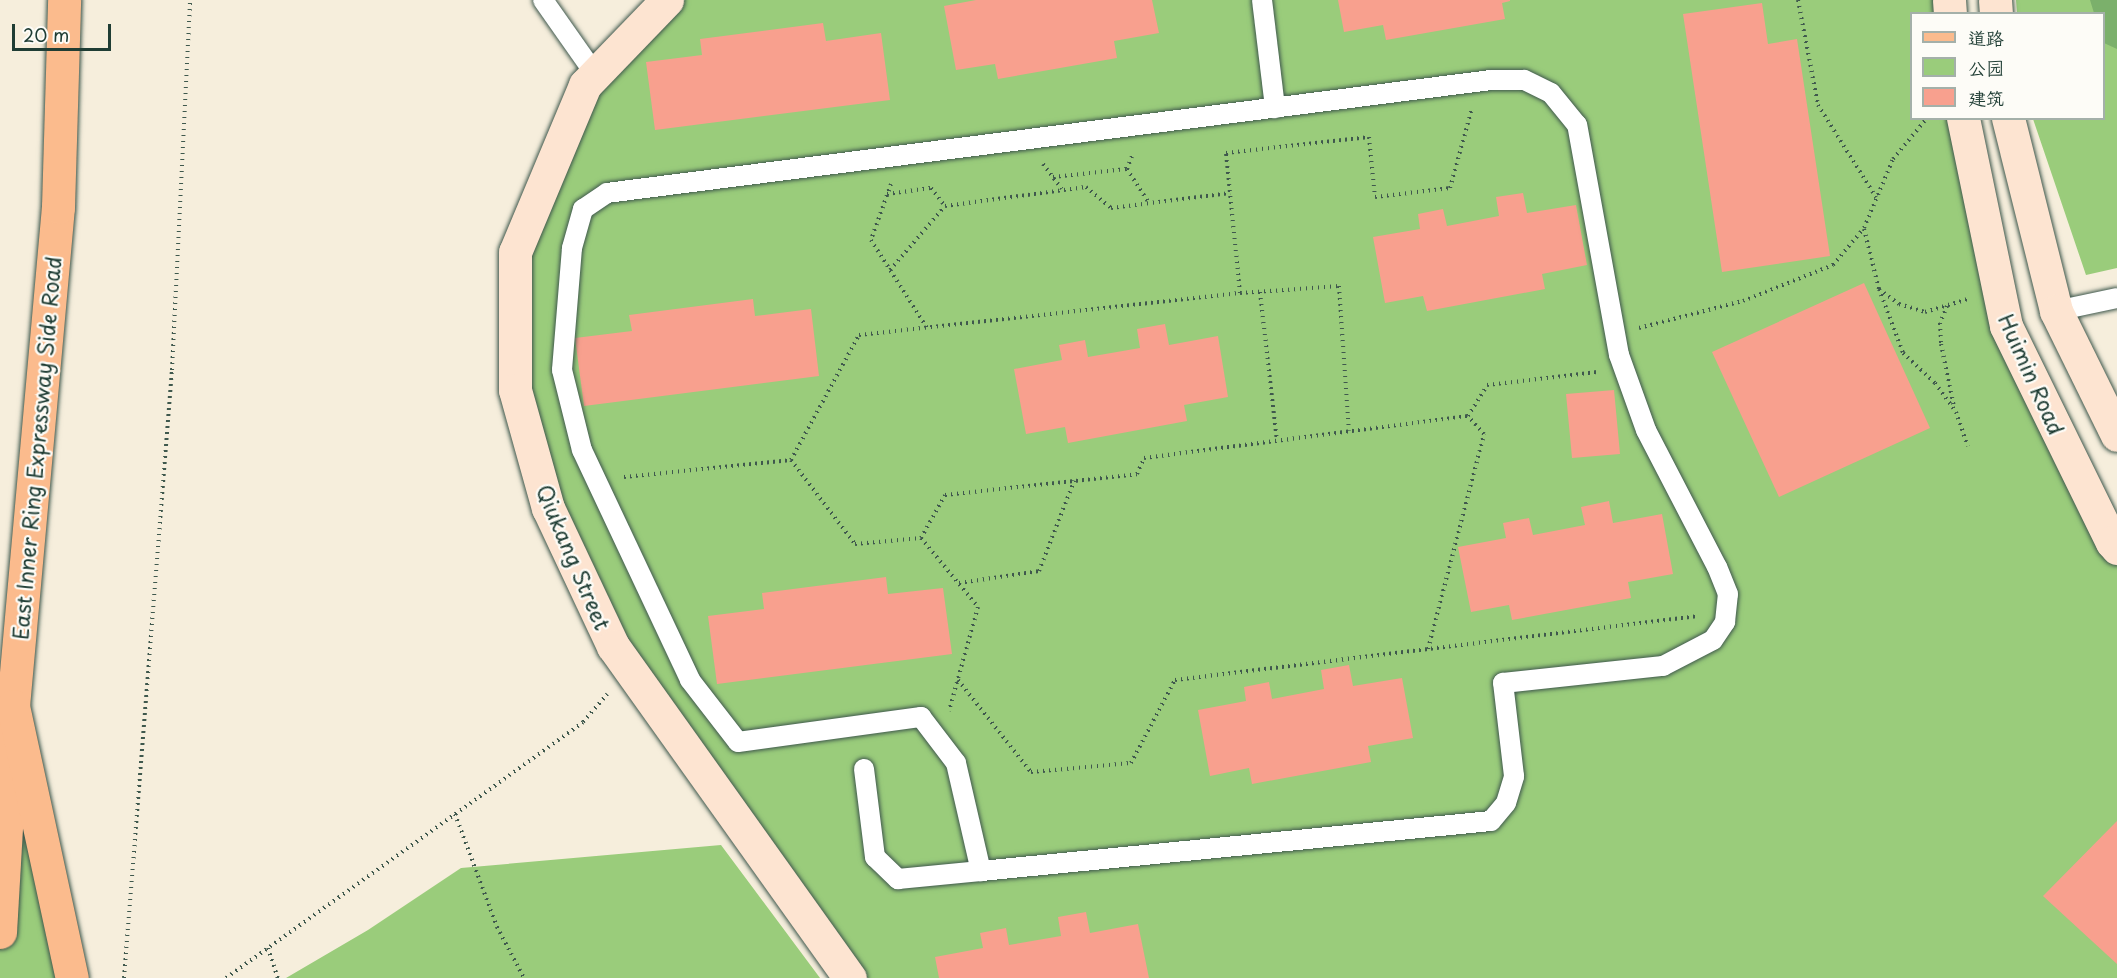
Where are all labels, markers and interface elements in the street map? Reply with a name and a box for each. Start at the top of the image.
scale bar [15,12,114,50]
legend [1910,12,2105,120]
text: 20 m [23,21,69,48]
text: 道路 [1968,24,2004,51]
text: 公园 [1968,54,2004,81]
text: 建筑 [1968,84,2004,111]
street label: East Inner Ring Expressway Side Road [7,255,65,641]
street label: Huimin Road [1994,309,2070,439]
street label: Qiukang Street [532,481,616,633]

